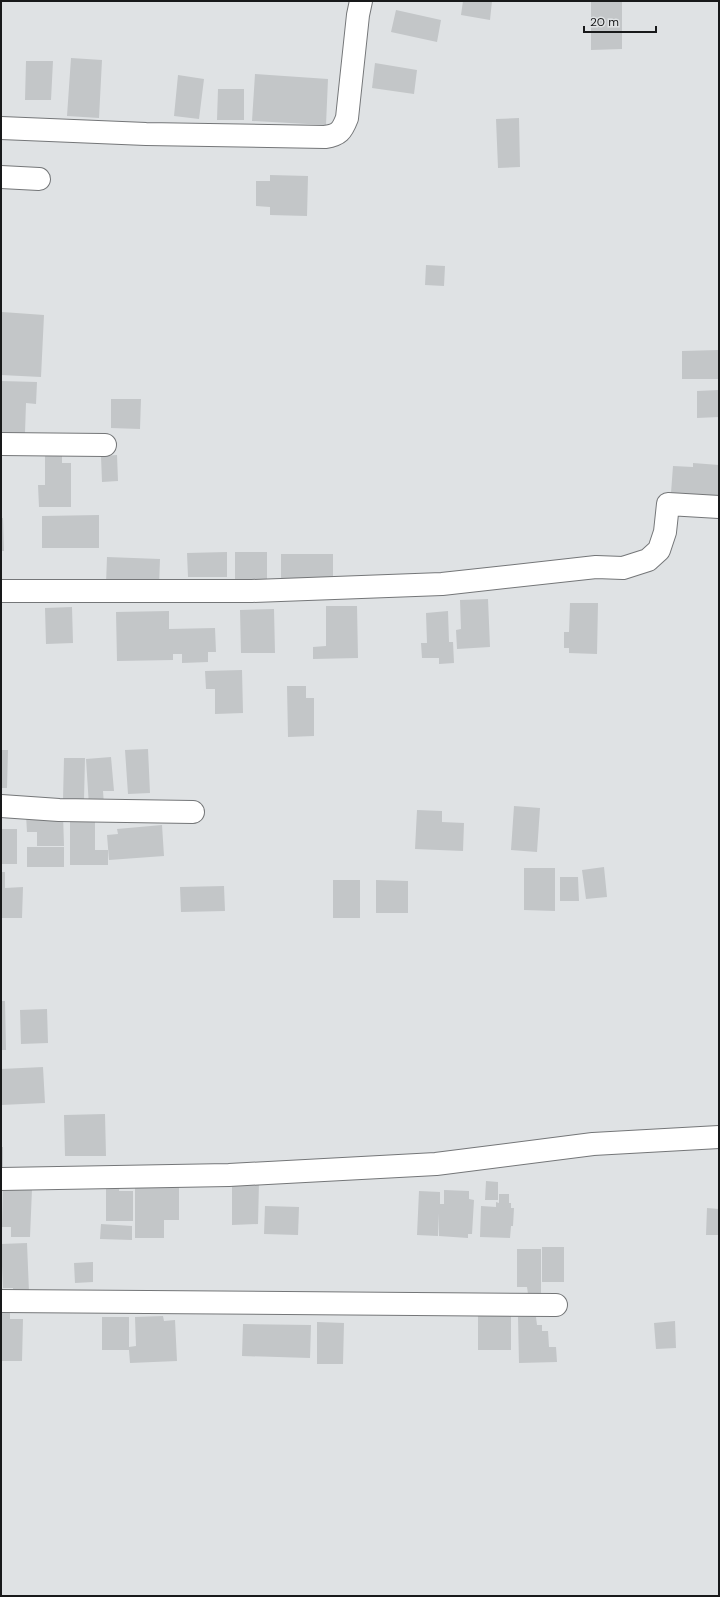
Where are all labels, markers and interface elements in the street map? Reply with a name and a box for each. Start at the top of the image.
scale bar [584,8,656,34]
text: 20 m [590,14,619,30]

